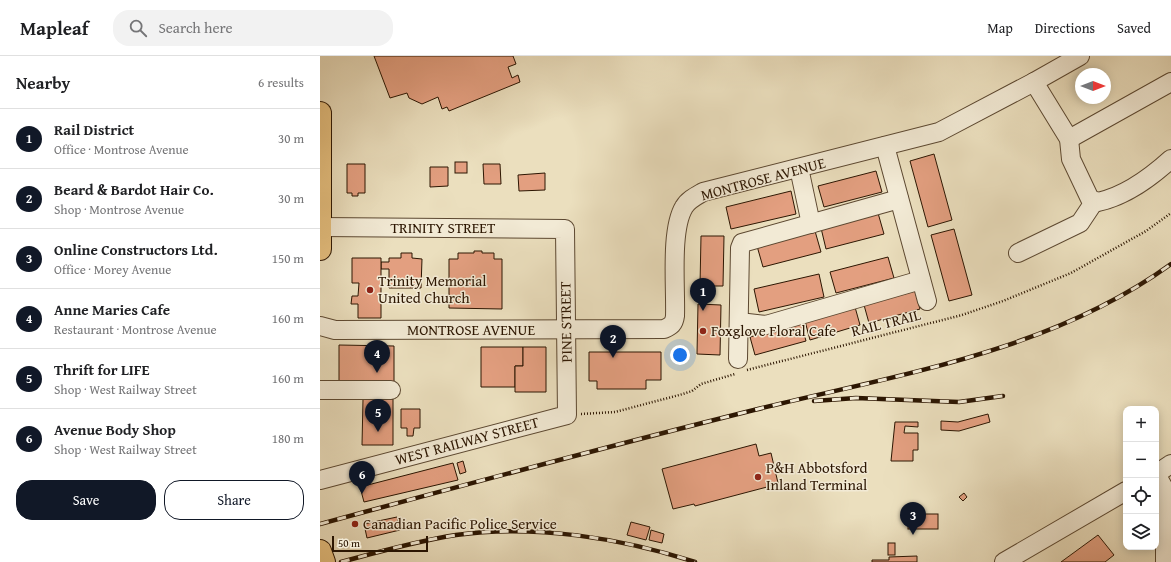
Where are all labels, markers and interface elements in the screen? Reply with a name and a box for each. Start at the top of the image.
search box [113,10,393,46]
text: Mapleaf [20,14,89,42]
icon: search [127,17,149,39]
text: Search here [159,17,233,38]
text: Map [987,18,1013,38]
text: Directions [1035,18,1095,38]
text: Saved [1117,18,1151,38]
north arrow [1075,68,1111,104]
text: Nearby [16,70,70,95]
text: 6 results [258,73,304,92]
text: Rail District [54,119,134,140]
text: 1 [26,129,32,148]
text: 30 m [278,129,304,148]
text: Office · Montrose Avenue [54,140,189,159]
street label: MONTROSE AVENUE [698,152,828,205]
text: Beard & Bardot Hair Co. [54,179,214,200]
text: 2 [26,189,32,208]
text: 30 m [278,189,304,208]
text: Shop · Montrose Avenue [54,200,184,219]
street label: TRINITY STREET [391,217,496,238]
text: Online Constructors Ltd. [54,239,218,260]
text: 3 [26,249,32,268]
text: 150 m [272,249,304,268]
text: Office · Morey Avenue [54,260,171,279]
place label: Trinity Memorial United Church [378,270,486,308]
pin: 1 [690,278,716,311]
street label: PINE STREET [554,281,577,363]
marker: Trinity Memorial United Church [365,285,375,295]
text: Anne Maries Cafe [54,299,170,320]
street label: RAIL TRAIL [849,304,924,341]
text: 4 [26,309,32,328]
text: 160 m [272,309,304,328]
street label: MONTROSE AVENUE [407,319,536,340]
text: Restaurant · Montrose Avenue [54,320,217,339]
place label: Foxglove Floral Cafe [711,320,836,341]
pin: 2 [600,325,626,358]
marker: Foxglove Floral Cafe [698,326,708,336]
pin: 4 [364,340,390,373]
your location [670,345,690,365]
text: Thrift for LIFE [54,359,150,380]
text: 5 [26,369,32,388]
text: 160 m [272,369,304,388]
text: Shop · West Railway Street [54,380,197,399]
pin: 5 [365,399,391,432]
map controls [1123,406,1159,550]
button: + [1123,406,1159,442]
street label: WEST RAILWAY STREET [393,411,542,470]
text: Avenue Body Shop [54,419,176,440]
text: 6 [26,429,32,448]
text: 180 m [272,429,304,448]
text: Shop · West Railway Street [54,440,197,459]
button: − [1123,442,1159,478]
place label: P&H Abbotsford Inland Terminal [766,457,868,495]
pin: 6 [349,461,375,494]
marker: P&H Abbotsford Inland Terminal [753,472,763,482]
button: locate [1123,478,1159,514]
button: Save [16,480,156,520]
button: Share [164,480,304,520]
pin: 3 [900,502,926,535]
place label: Canadian Pacific Police Service [363,513,557,534]
button: layers [1123,514,1159,550]
marker: Canadian Pacific Police Service [350,519,360,529]
scale bar [332,534,428,553]
text: 50 m [338,535,360,551]

